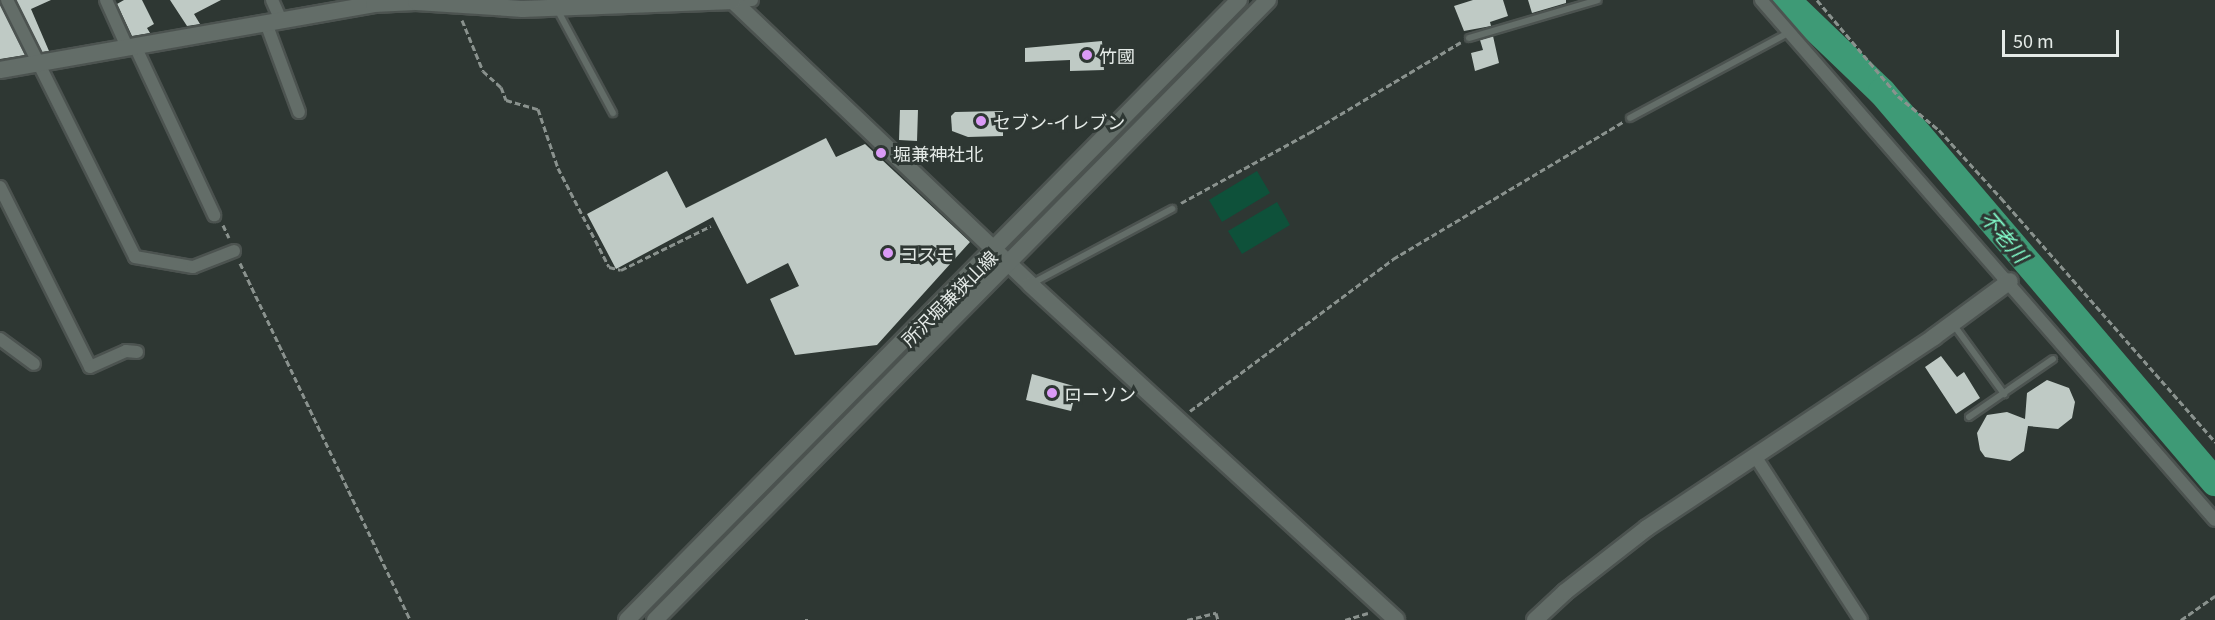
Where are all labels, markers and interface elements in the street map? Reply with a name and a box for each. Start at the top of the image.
scale bar [2005,18,2122,56]
text: 50 m [2013,27,2054,53]
place label: 竹國 [1099,44,1135,66]
marker: 竹國 [1080,48,1094,62]
place label: セブン-イレブン [993,110,1125,132]
marker: セブン-イレブン [974,114,988,128]
place label: 堀兼神社北 [893,142,983,164]
marker: 堀兼神社北 [874,146,888,160]
water label: 不老川 [1977,205,2033,267]
place label: コスモ [900,242,954,264]
marker: コスモ [881,246,895,260]
street label: 所沢堀兼狭山線 [897,246,1001,350]
place label: ローソン [1064,382,1136,404]
marker: ローソン [1045,386,1059,400]

